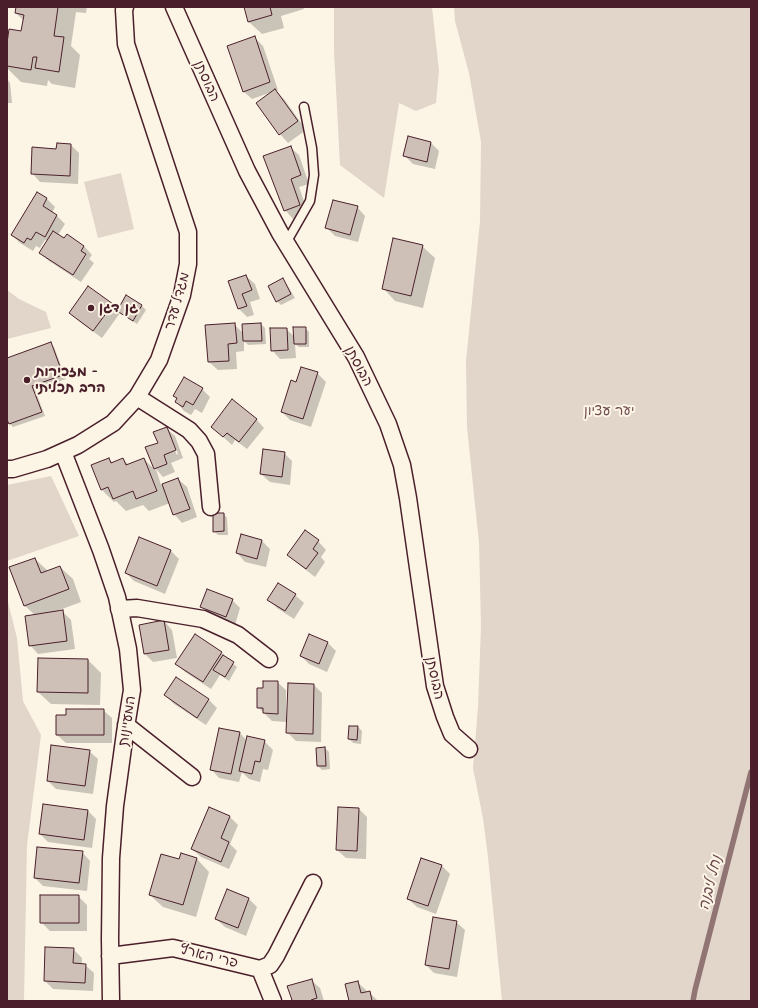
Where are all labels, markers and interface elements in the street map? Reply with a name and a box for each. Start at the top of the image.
street label: הבוסתן [190,58,224,104]
street label: מגדל עדר [161,270,193,332]
place label: גן דגן [99,300,138,316]
marker: גן דגן [86,303,96,313]
street label: הבוסתן [341,343,377,389]
place label: מזכירות - הרב תכליתי [35,364,106,396]
marker: מזכירות - הרב תכליתי [22,375,32,385]
park label: יער עציון [584,403,634,419]
street label: הבוסתן [422,655,448,701]
street label: המעיינות [115,694,139,748]
water label: נחל ליבנה [694,854,726,912]
street label: פרי הארץ [178,941,240,971]

